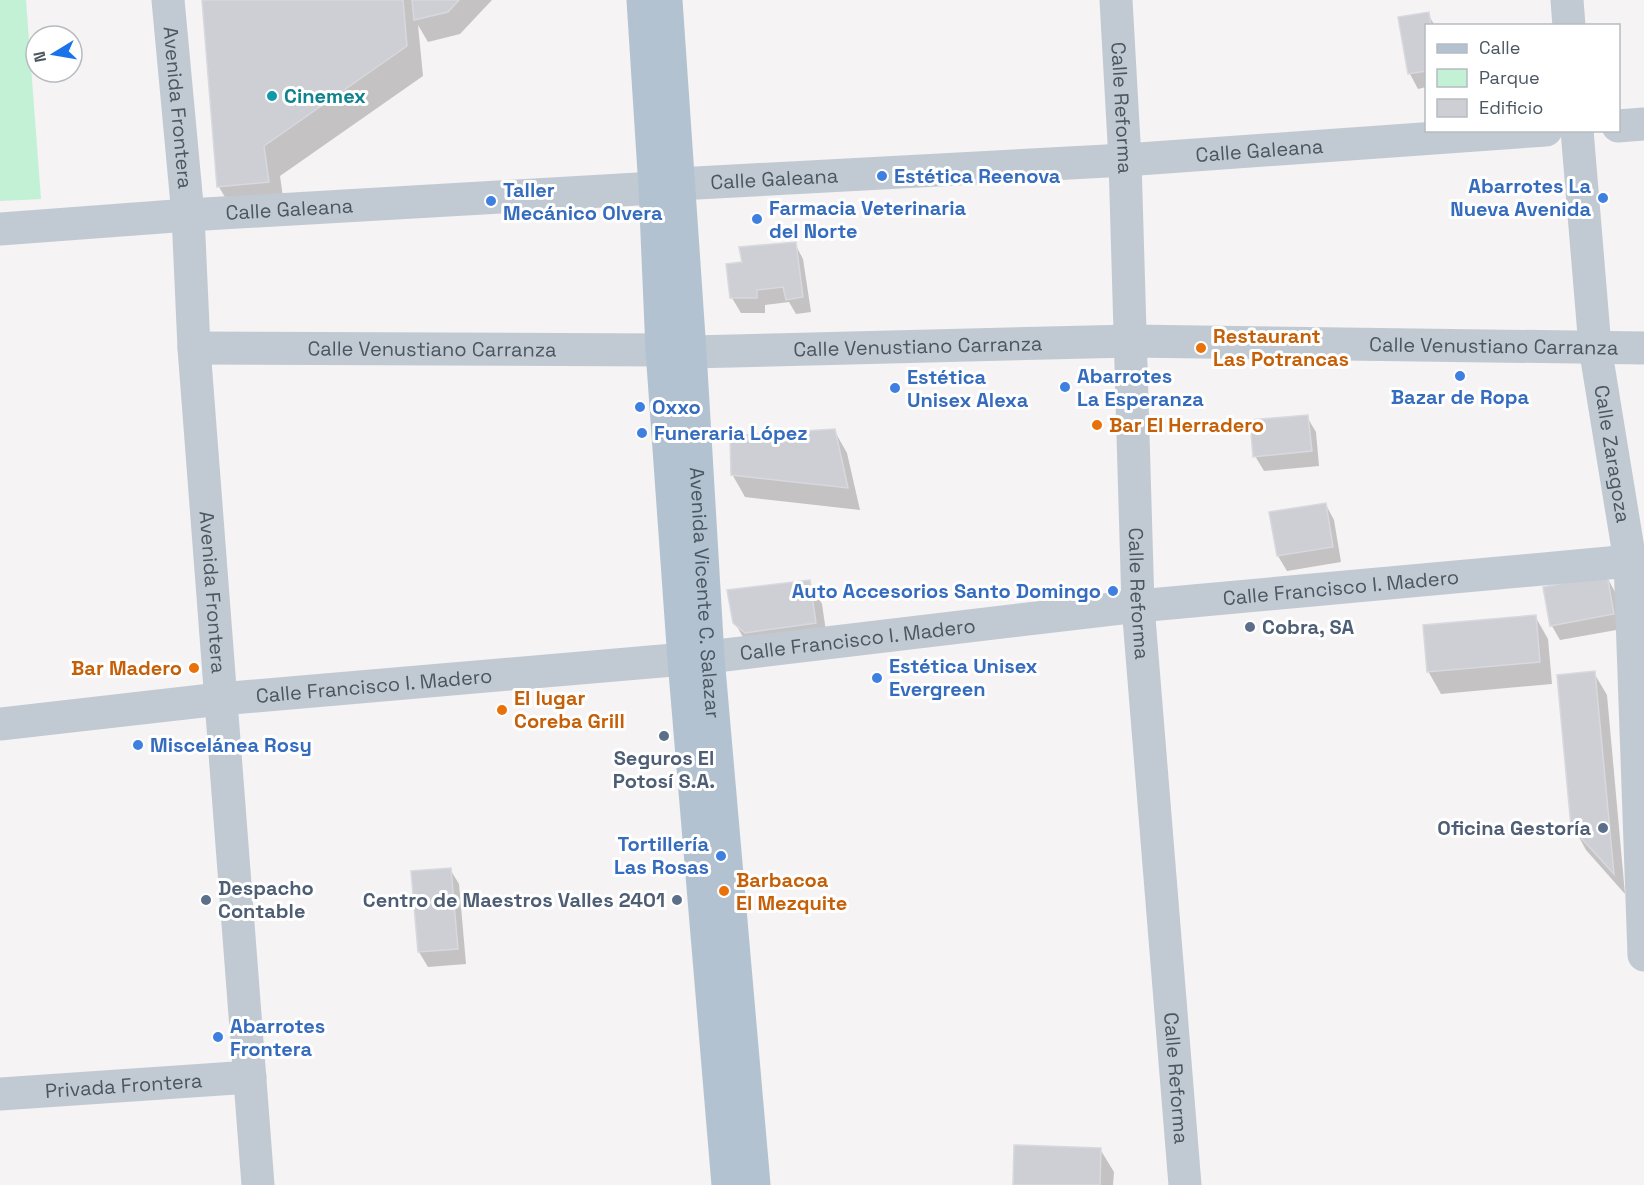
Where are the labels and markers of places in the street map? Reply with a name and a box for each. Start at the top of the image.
place label: Cinemex [284,83,366,109]
marker: Cinemex [265,89,279,103]
place label: Estética Reenova [894,163,1061,189]
marker: Estética Reenova [875,169,889,183]
place label: Abarrotes La Nueva Avenida [1450,173,1591,222]
place label: Taller Mecánico Olvera [503,177,663,226]
marker: Abarrotes La Nueva Avenida [1596,191,1610,205]
marker: Taller Mecánico Olvera [484,194,498,208]
place label: Farmacia Veterinaria del Norte [769,195,967,244]
marker: Farmacia Veterinaria del Norte [750,212,764,226]
place label: Restaurant Las Potrancas [1213,323,1349,372]
marker: Restaurant Las Potrancas [1194,341,1208,355]
place label: Abarrotes La Esperanza [1077,363,1204,412]
place label: Estética Unisex Alexa [907,364,1029,413]
marker: Bazar de Ropa [1453,369,1467,383]
marker: Abarrotes La Esperanza [1058,380,1072,394]
marker: Estética Unisex Alexa [888,381,902,395]
place label: Bazar de Ropa [1391,384,1530,410]
place label: Oxxo [652,394,701,420]
marker: Oxxo [633,400,647,414]
place label: Bar El Herradero [1109,412,1264,438]
marker: Bar El Herradero [1090,418,1104,432]
place label: Funeraria López [654,420,808,446]
marker: Funeraria López [635,426,649,440]
place label: Auto Accesorios Santo Domingo [792,578,1101,604]
marker: Auto Accesorios Santo Domingo [1106,584,1120,598]
place label: Cobra, SA [1262,614,1355,640]
marker: Cobra, SA [1243,620,1257,634]
place label: Estética Unisex Evergreen [889,653,1038,702]
place label: Bar Madero [71,655,182,681]
marker: Bar Madero [187,661,201,675]
marker: Estética Unisex Evergreen [870,671,884,685]
place label: El lugar Coreba Grill [514,685,625,734]
marker: El lugar Coreba Grill [495,703,509,717]
marker: Seguros El Potosí S.A. [657,729,671,743]
place label: Miscelánea Rosy [150,732,312,758]
marker: Miscelánea Rosy [131,738,145,752]
place label: Seguros El Potosí S.A. [613,745,715,794]
place label: Oficina Gestoría [1437,815,1591,841]
marker: Oficina Gestoría [1596,821,1610,835]
place label: Tortillería Las Rosas [614,831,709,880]
marker: Tortillería Las Rosas [714,849,728,863]
place label: Barbacoa El Mezquite [736,867,847,916]
place label: Despacho Contable [218,875,314,924]
marker: Barbacoa El Mezquite [717,884,731,898]
place label: Centro de Maestros Valles 2401 [363,887,665,913]
marker: Despacho Contable [199,893,213,907]
marker: Centro de Maestros Valles 2401 [670,893,684,907]
place label: Abarrotes Frontera [230,1013,325,1062]
marker: Abarrotes Frontera [211,1030,225,1044]

